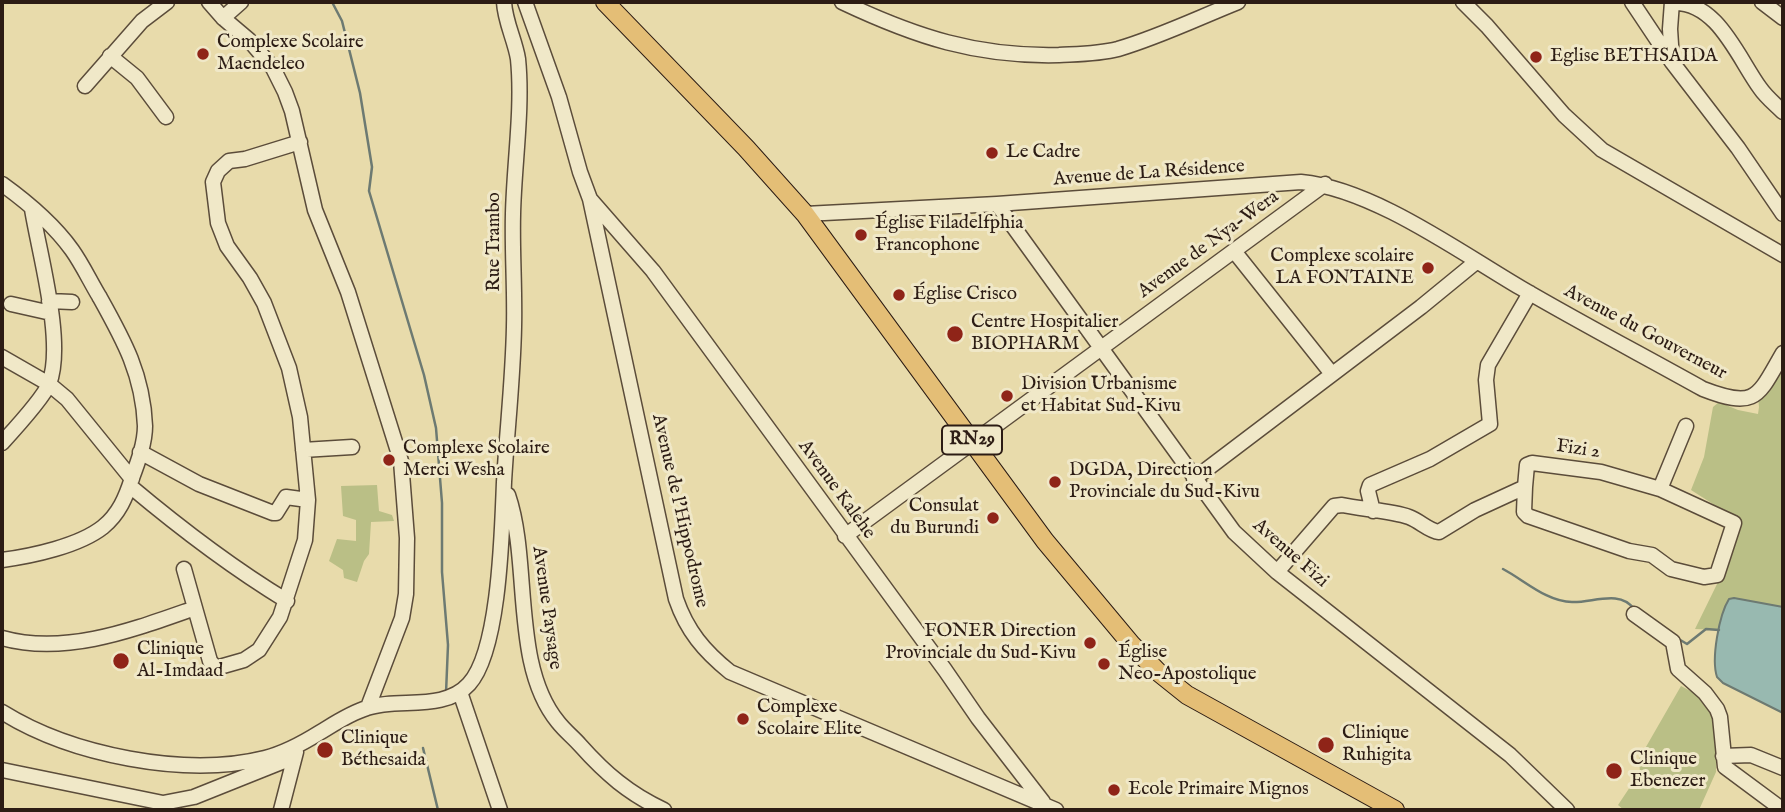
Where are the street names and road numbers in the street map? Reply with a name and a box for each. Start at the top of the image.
street label: Avenue de La Résidence [1053,156,1245,192]
street label: Avenue de Nya-Wera [1134,186,1284,304]
street label: Rue Trambo [484,192,506,292]
street label: Avenue du Gouverneur [1560,280,1730,386]
street label: Avenue de l'Hippodrome [646,412,712,610]
road number: RN29 [942,426,1002,454]
street label: Avenue Kalehe [792,436,880,544]
street label: Fizi 2 [1555,436,1601,464]
street label: Avenue Fizi [1247,515,1333,593]
street label: Avenue Paysage [526,545,566,671]

